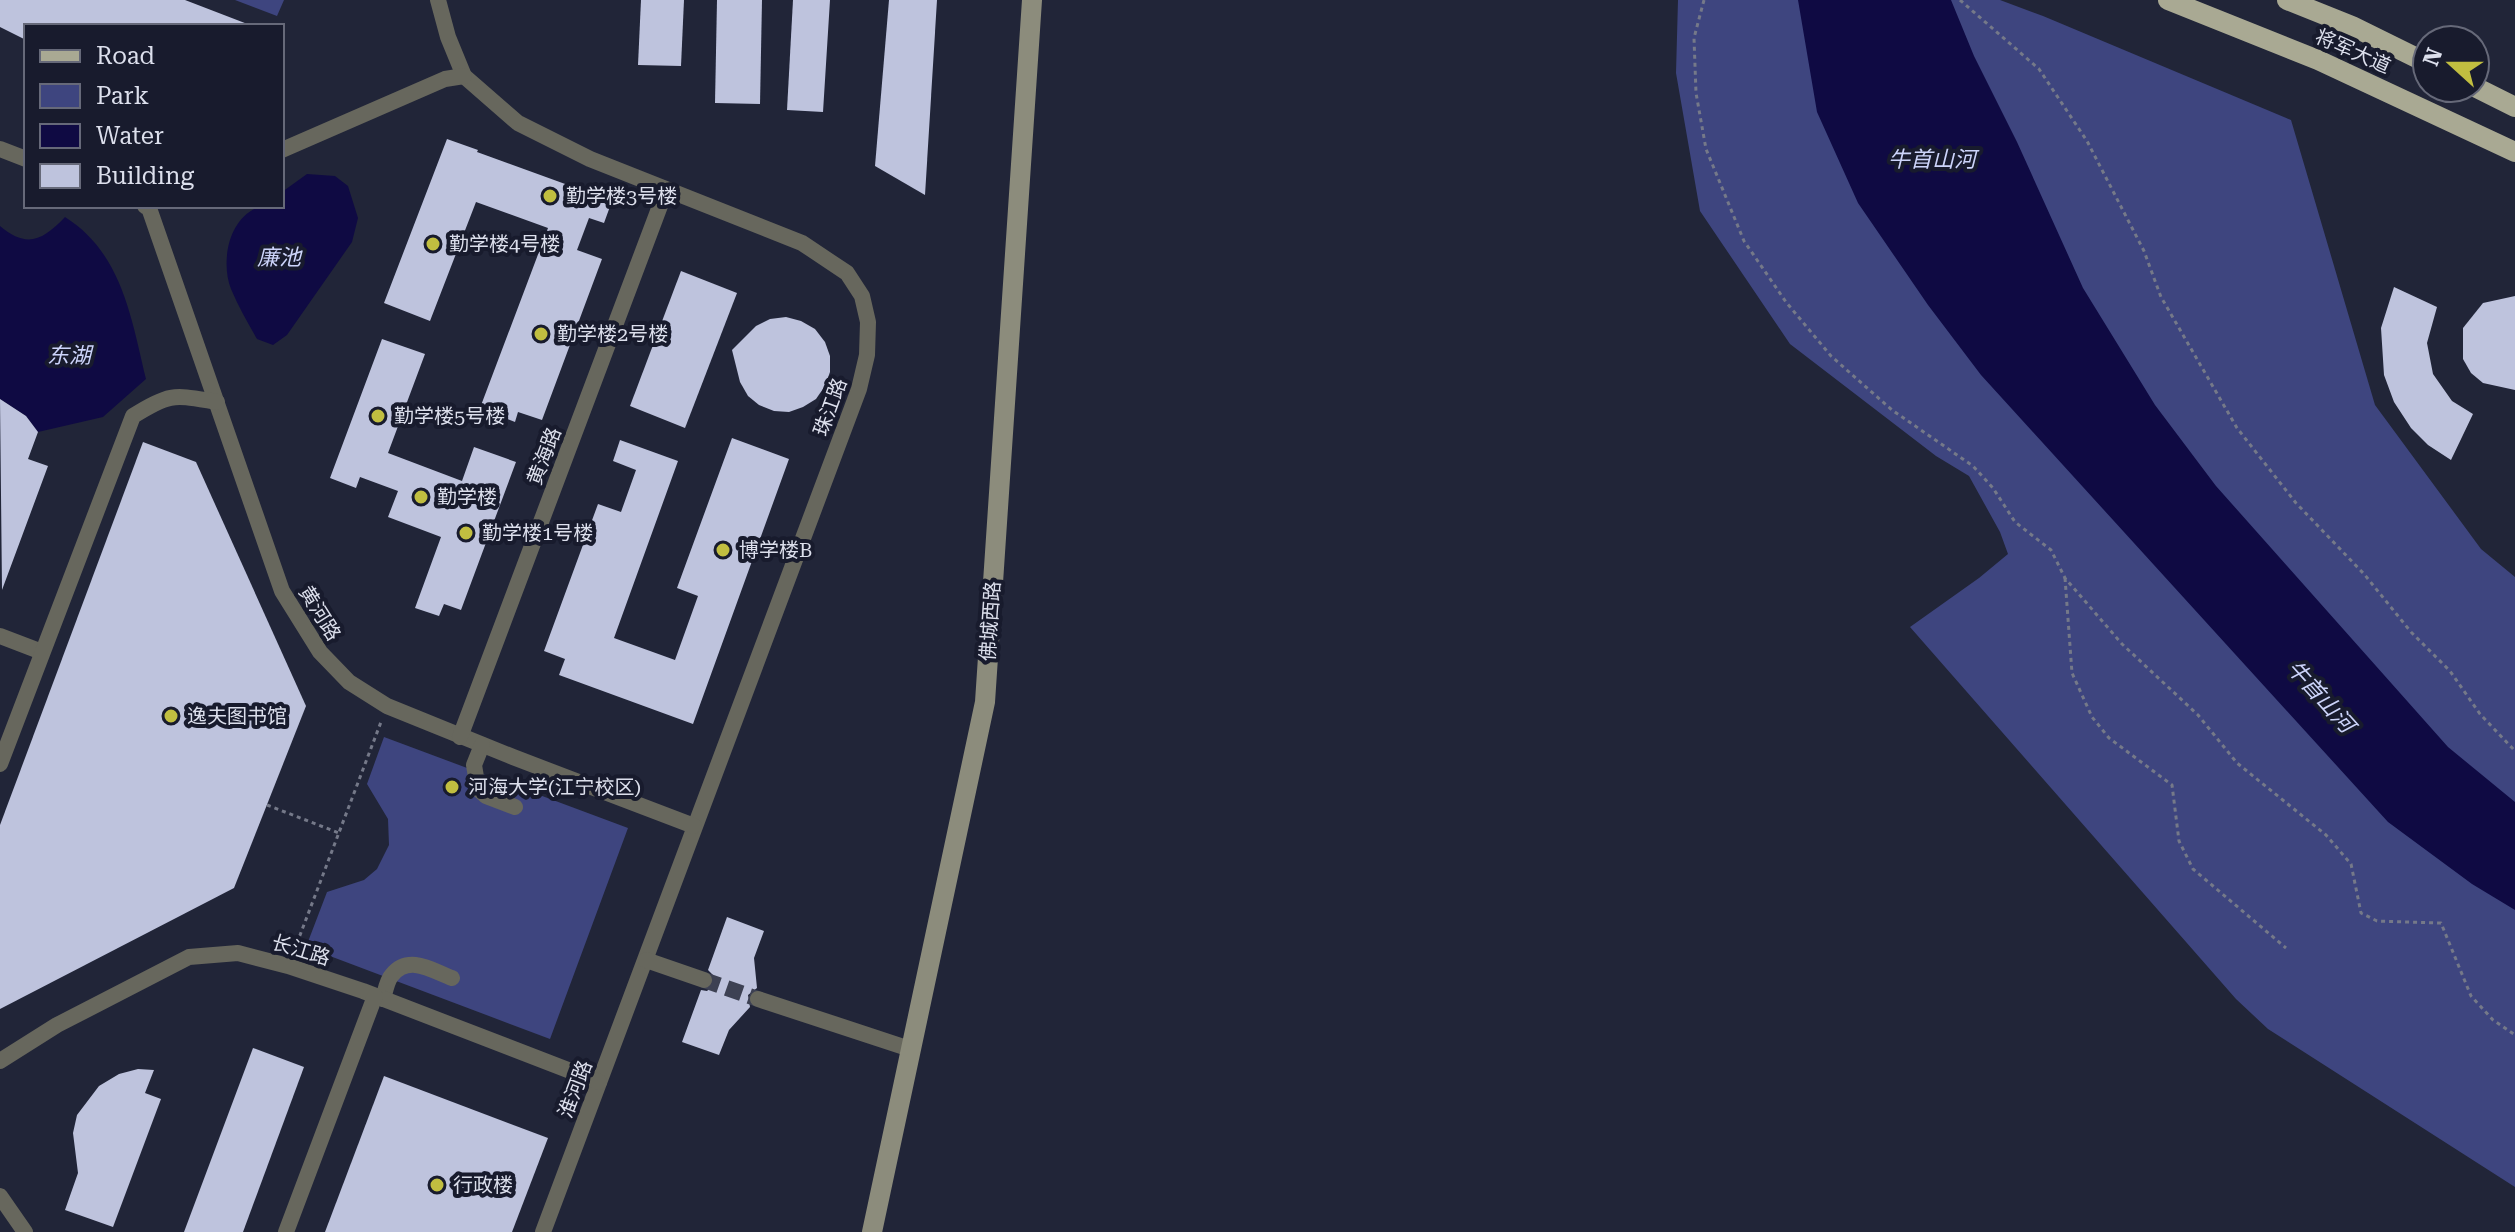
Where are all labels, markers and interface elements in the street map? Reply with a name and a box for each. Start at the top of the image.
legend [24,24,284,208]
street label: 将军大道 [2312,24,2394,78]
north arrow [2411,24,2491,104]
text: Road [96,42,155,70]
text: N [2418,45,2448,69]
text: Park [96,82,149,110]
text: Water [96,122,164,150]
water label: 牛首山河 [1888,147,1980,172]
text: Building [96,162,194,190]
place label: 勤学楼3号楼 [566,184,677,208]
marker: 勤学楼3号楼 [541,187,559,205]
place label: 勤学楼4号楼 [449,232,560,256]
marker: 勤学楼4号楼 [424,235,442,253]
water label: 廉池 [257,245,303,270]
place label: 勤学楼2号楼 [557,322,668,346]
marker: 勤学楼2号楼 [532,325,550,343]
water label: 东湖 [47,343,94,368]
street label: 珠江路 [808,375,852,439]
place label: 勤学楼5号楼 [394,404,505,428]
marker: 勤学楼5号楼 [369,407,387,425]
street label: 黄海路 [522,424,566,488]
place label: 勤学楼 [437,485,497,509]
marker: 勤学楼 [412,488,430,506]
place label: 勤学楼1号楼 [482,521,593,545]
marker: 勤学楼1号楼 [457,524,475,542]
place label: 博学楼B [739,538,812,562]
marker: 博学楼B [714,541,732,559]
street label: 佛城西路 [975,580,1005,662]
street label: 黄河路 [294,581,346,645]
water label: 牛首山河 [2282,655,2362,740]
place label: 逸夫图书馆 [187,704,287,728]
marker: 逸夫图书馆 [162,707,180,725]
place label: 河海大学(江宁校区) [468,775,641,799]
marker: 河海大学(江宁校区) [443,778,461,796]
street label: 长江路 [269,930,333,970]
street label: 淮河路 [553,1057,597,1121]
place label: 行政楼 [453,1173,513,1197]
marker: 行政楼 [428,1176,446,1194]

